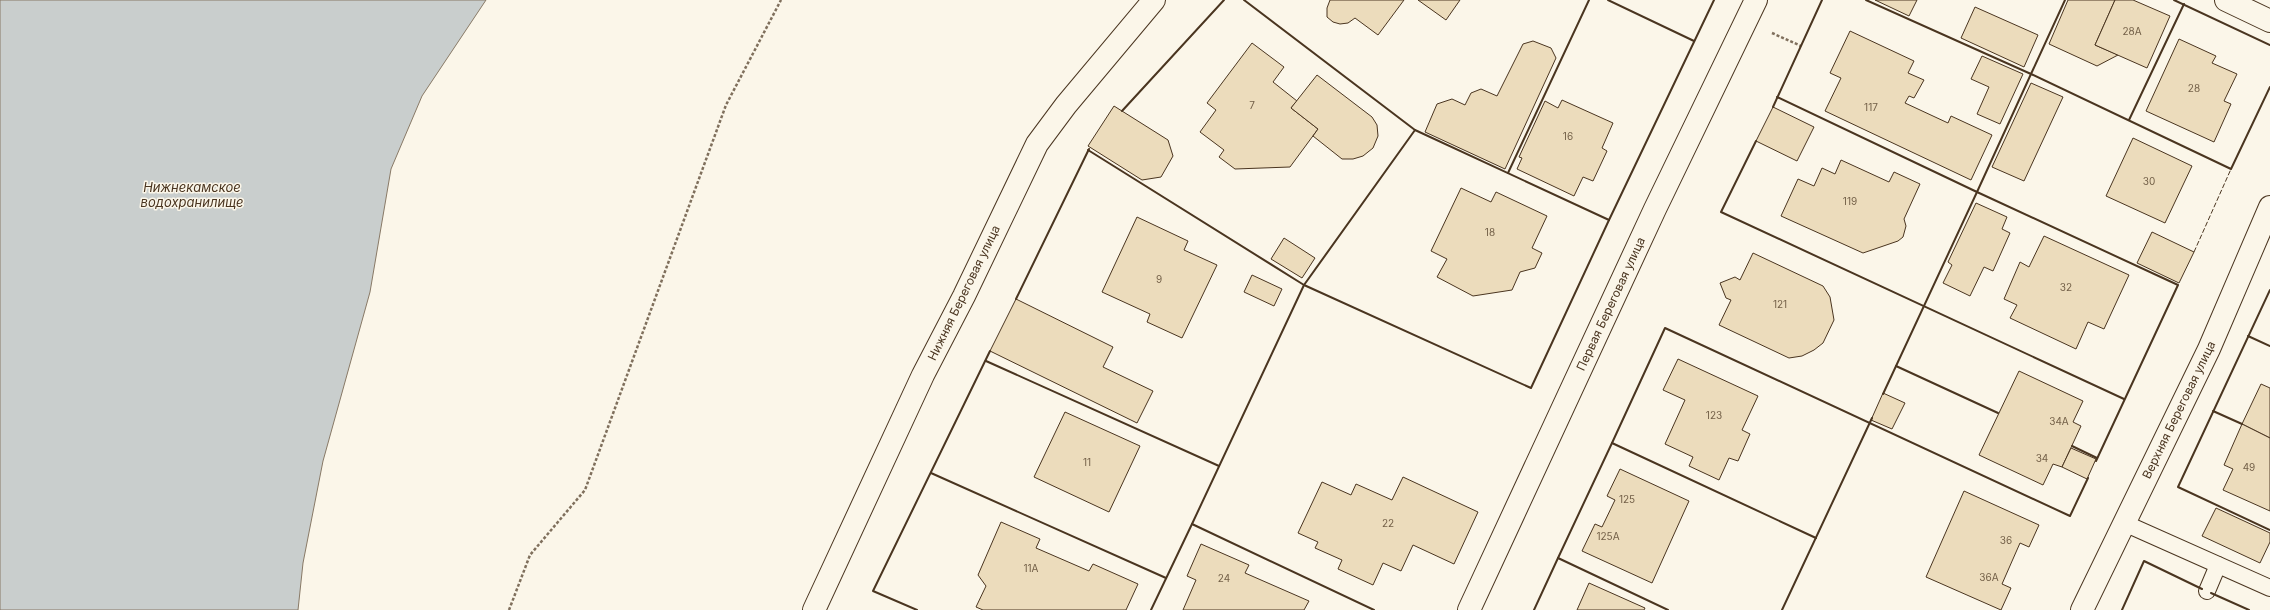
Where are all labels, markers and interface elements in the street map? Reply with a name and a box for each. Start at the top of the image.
house number: 28А [2122,25,2142,37]
house number: 28 [2188,82,2200,94]
house number: 7 [1249,99,1255,111]
house number: 117 [1864,101,1878,113]
house number: 16 [1563,130,1573,142]
house number: 30 [2143,175,2155,187]
water label: Нижнекамское водохранилище [141,179,243,210]
house number: 119 [1843,195,1857,207]
street label: Нижняя Береговая улица [924,223,1003,363]
house number: 18 [1485,226,1495,238]
street label: Первая Береговая улица [1573,235,1648,373]
house number: 9 [1156,273,1162,285]
house number: 32 [2060,281,2072,293]
house number: 121 [1773,298,1787,310]
street label: Верхняя Береговая улица [2139,339,2218,481]
house number: 123 [1706,409,1722,421]
house number: 34А [2049,415,2069,427]
house number: 34 [2036,452,2048,464]
house number: 11 [1083,456,1091,468]
house number: 49 [2243,461,2255,473]
house number: 125 [1619,493,1635,505]
house number: 22 [1382,517,1394,529]
house number: 125А [1596,530,1620,542]
house number: 36 [2000,534,2012,546]
house number: 11А [1023,562,1039,574]
house number: 36А [1979,571,1999,583]
house number: 24 [1218,572,1230,584]

